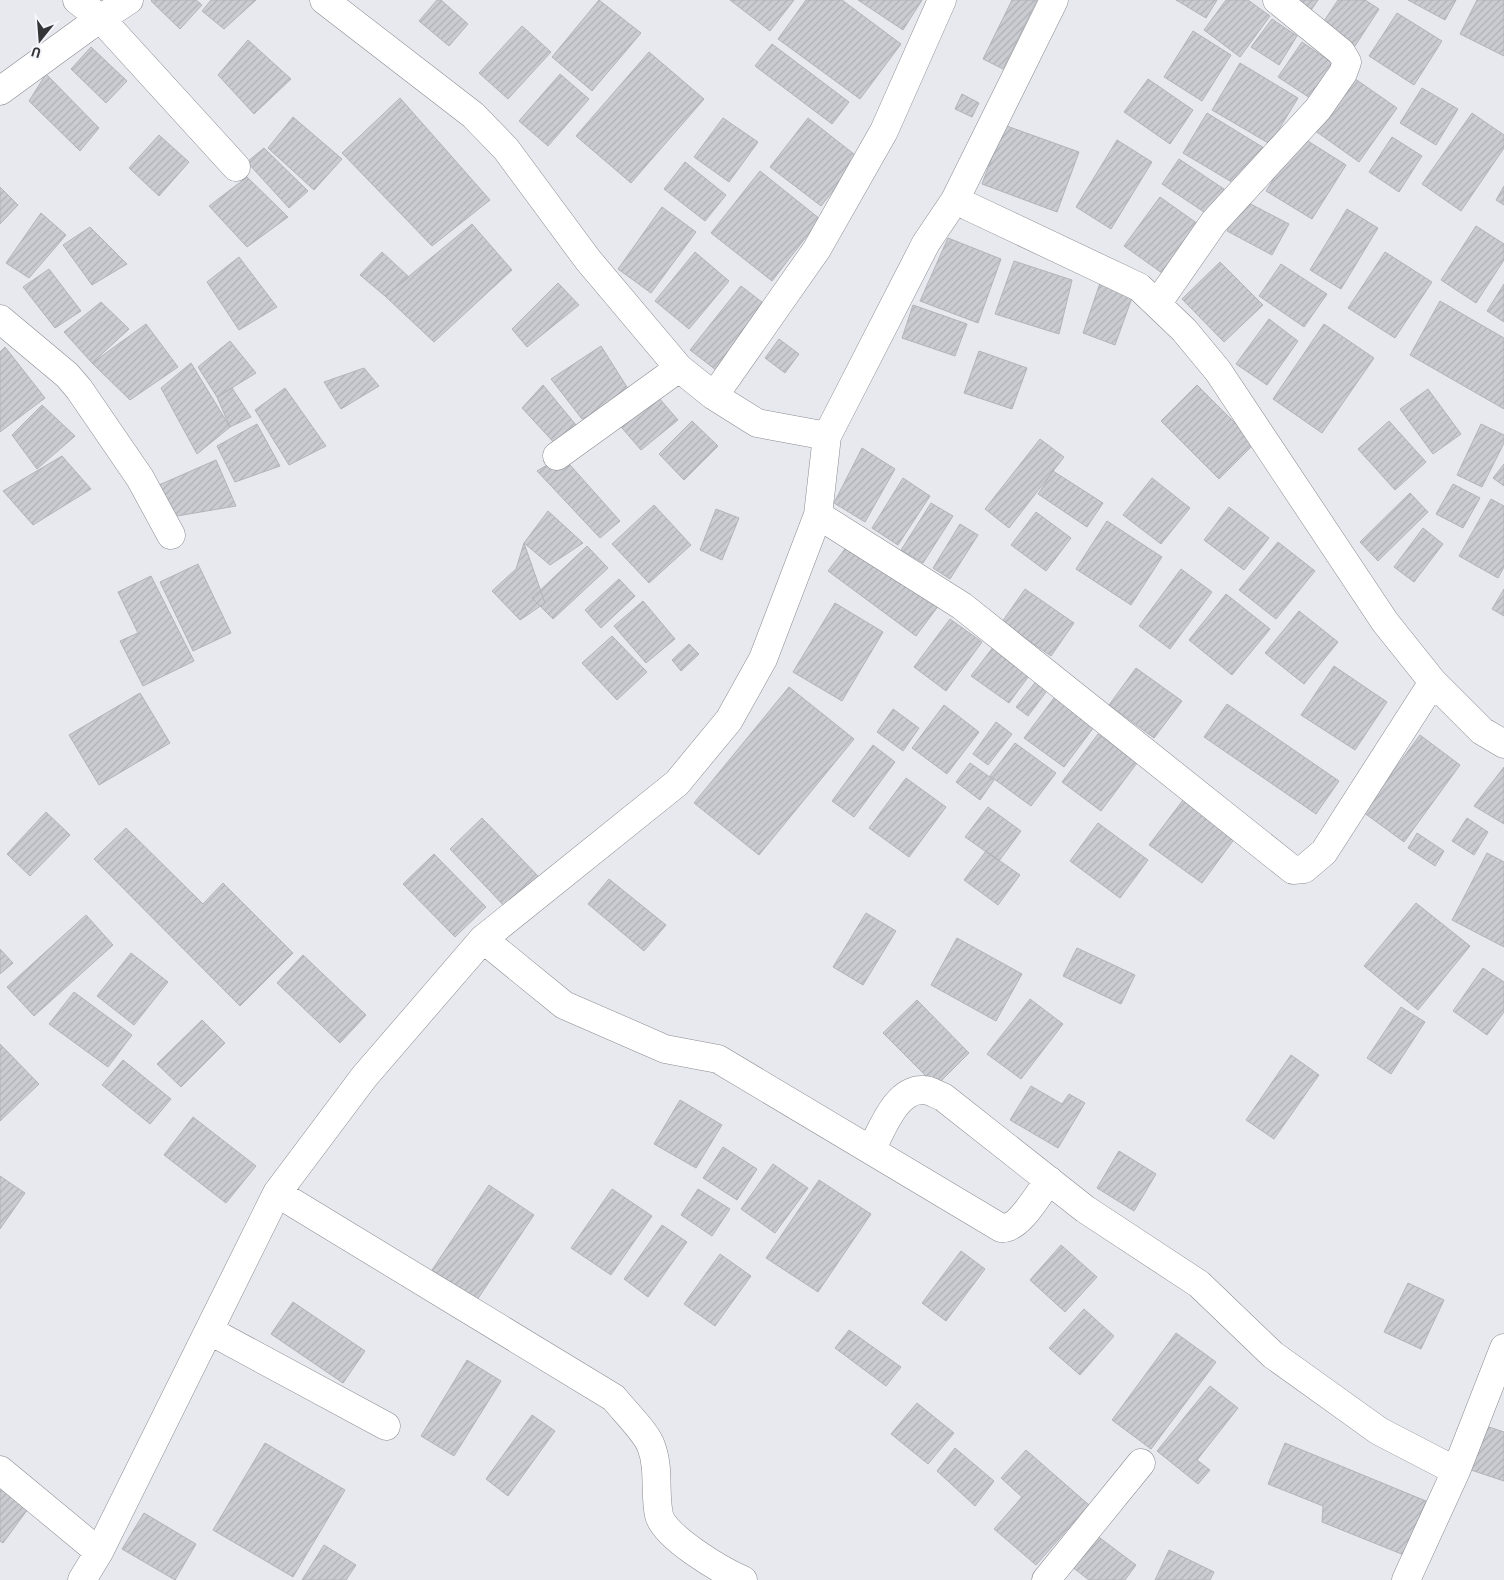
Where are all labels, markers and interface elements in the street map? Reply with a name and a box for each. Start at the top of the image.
north arrow [15,15,65,65]
text: U [29,43,43,62]

